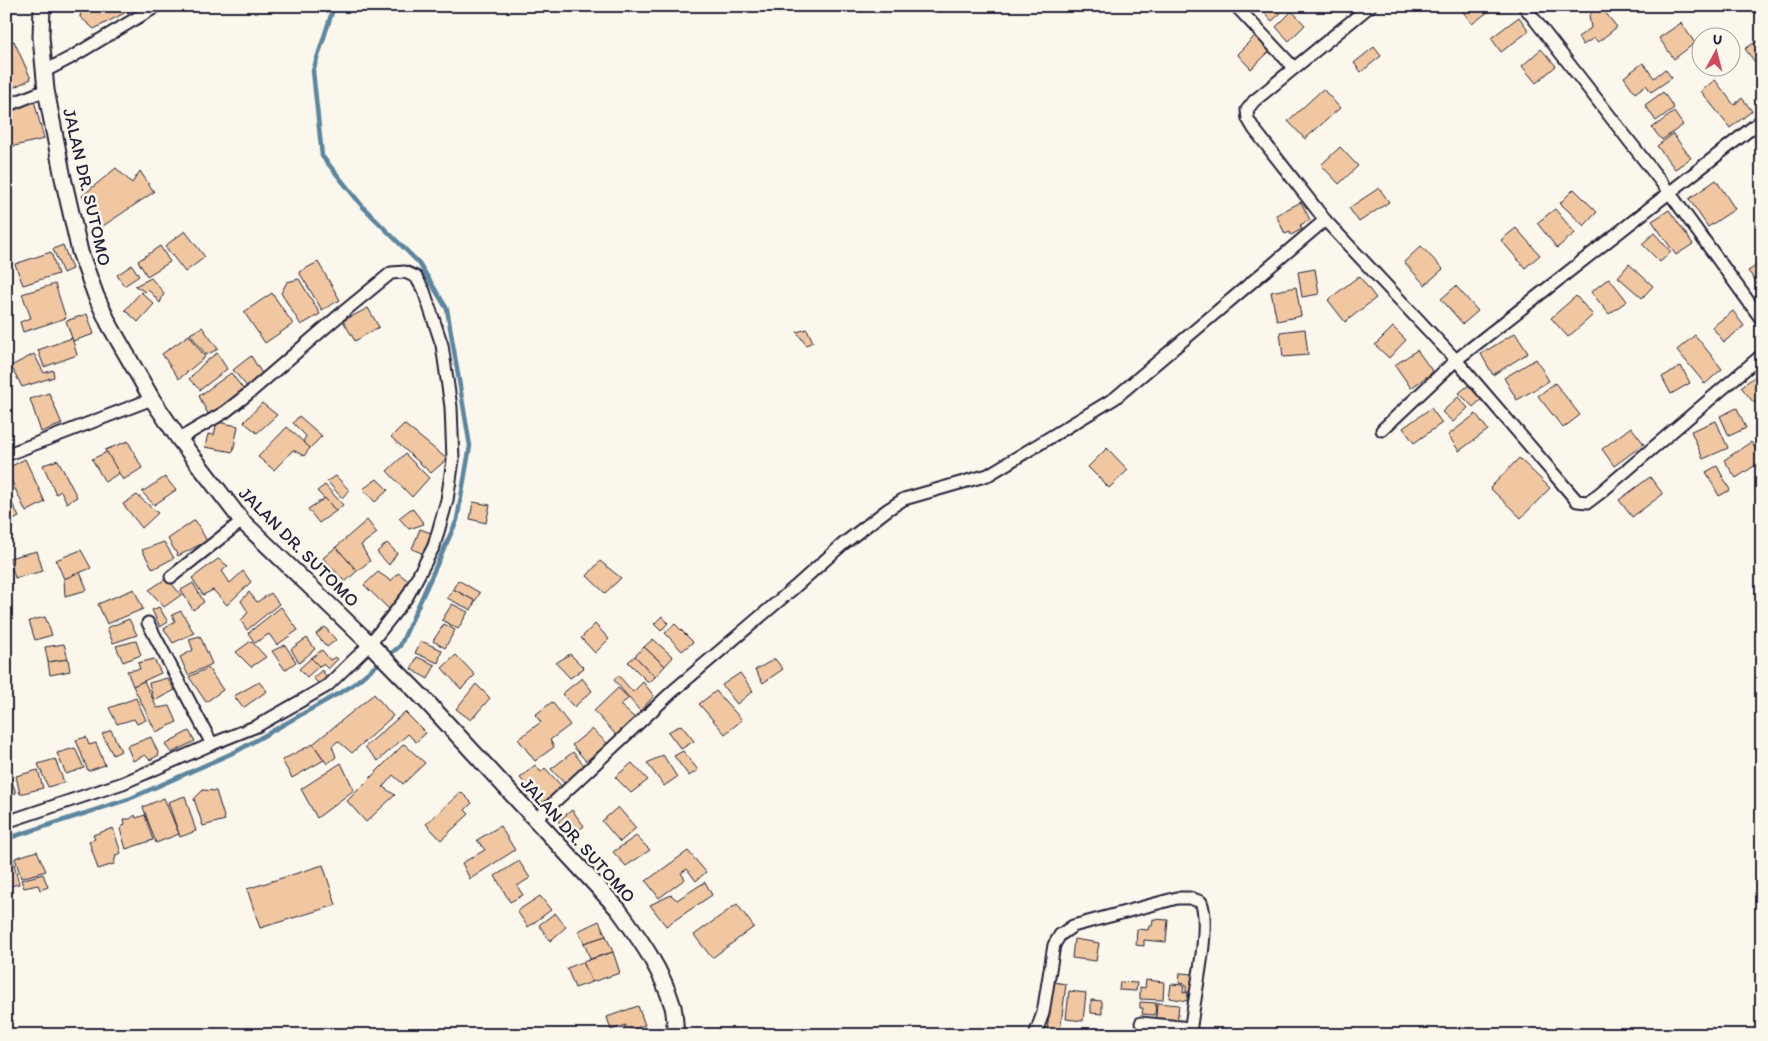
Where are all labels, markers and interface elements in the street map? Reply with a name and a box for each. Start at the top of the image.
north arrow [1690,28,1740,78]
text: U [1712,31,1723,49]
street label: JALAN DR. SUTOMO [58,106,116,268]
street label: JALAN DR. SUTOMO [234,482,364,612]
street label: JALAN DR. SUTOMO [516,773,640,907]

